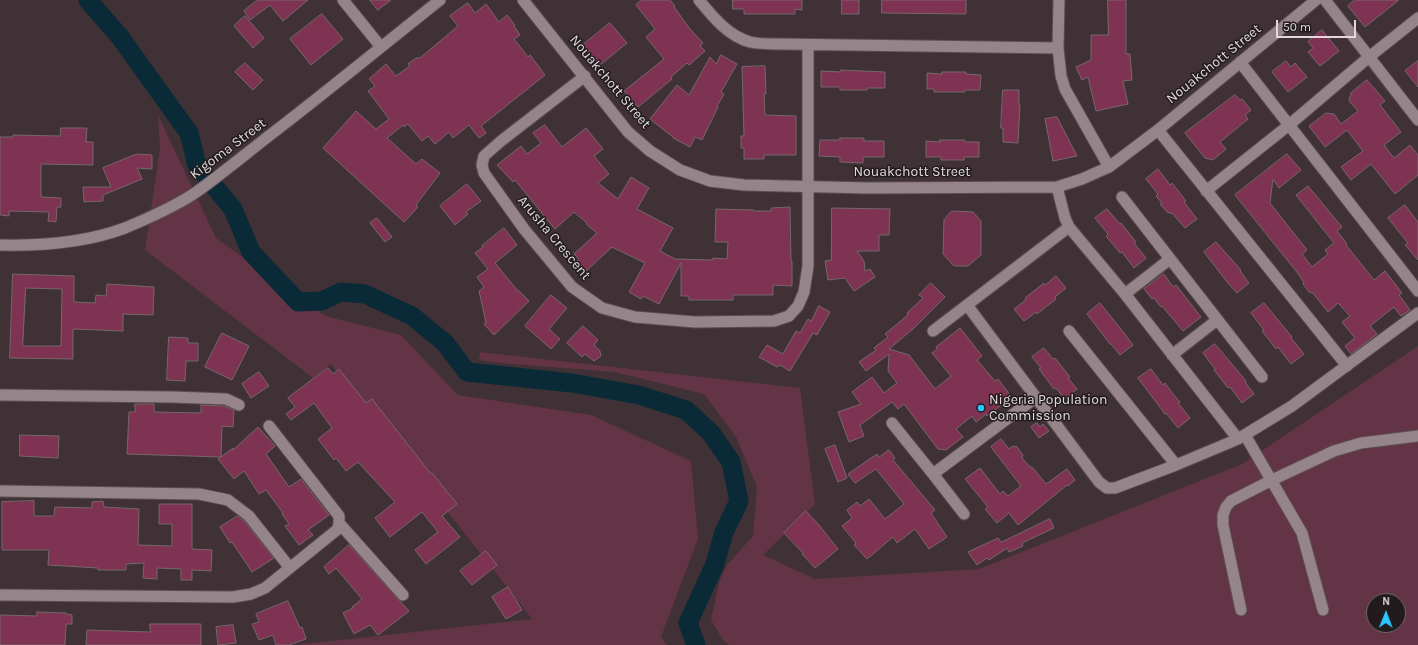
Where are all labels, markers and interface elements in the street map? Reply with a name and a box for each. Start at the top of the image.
scale bar [1278,12,1358,38]
text: 50 m [1283,20,1311,34]
street label: Nouakchott Street [1163,21,1265,107]
street label: Nouakchott Street [566,32,654,132]
street label: Kigoma Street [187,115,269,183]
street label: Nouakchott Street [854,164,970,180]
street label: Arusha Crescent [514,192,594,284]
place label: Nigeria Population Commission [989,392,1107,424]
marker: Nigeria Population Commission [976,403,986,413]
north arrow [1366,593,1406,633]
text: N [1382,595,1390,608]

